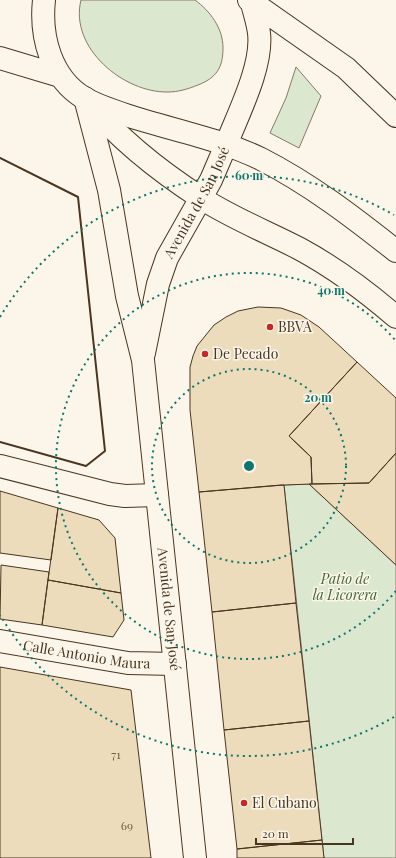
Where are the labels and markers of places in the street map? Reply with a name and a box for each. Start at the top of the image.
place label: BBVA [278,317,312,336]
marker: BBVA [265,322,275,332]
place label: De Pecado [213,344,279,363]
marker: De Pecado [200,349,210,359]
centre of rings [242,459,256,473]
place label: El Cubano [252,793,317,812]
marker: El Cubano [239,798,249,808]

